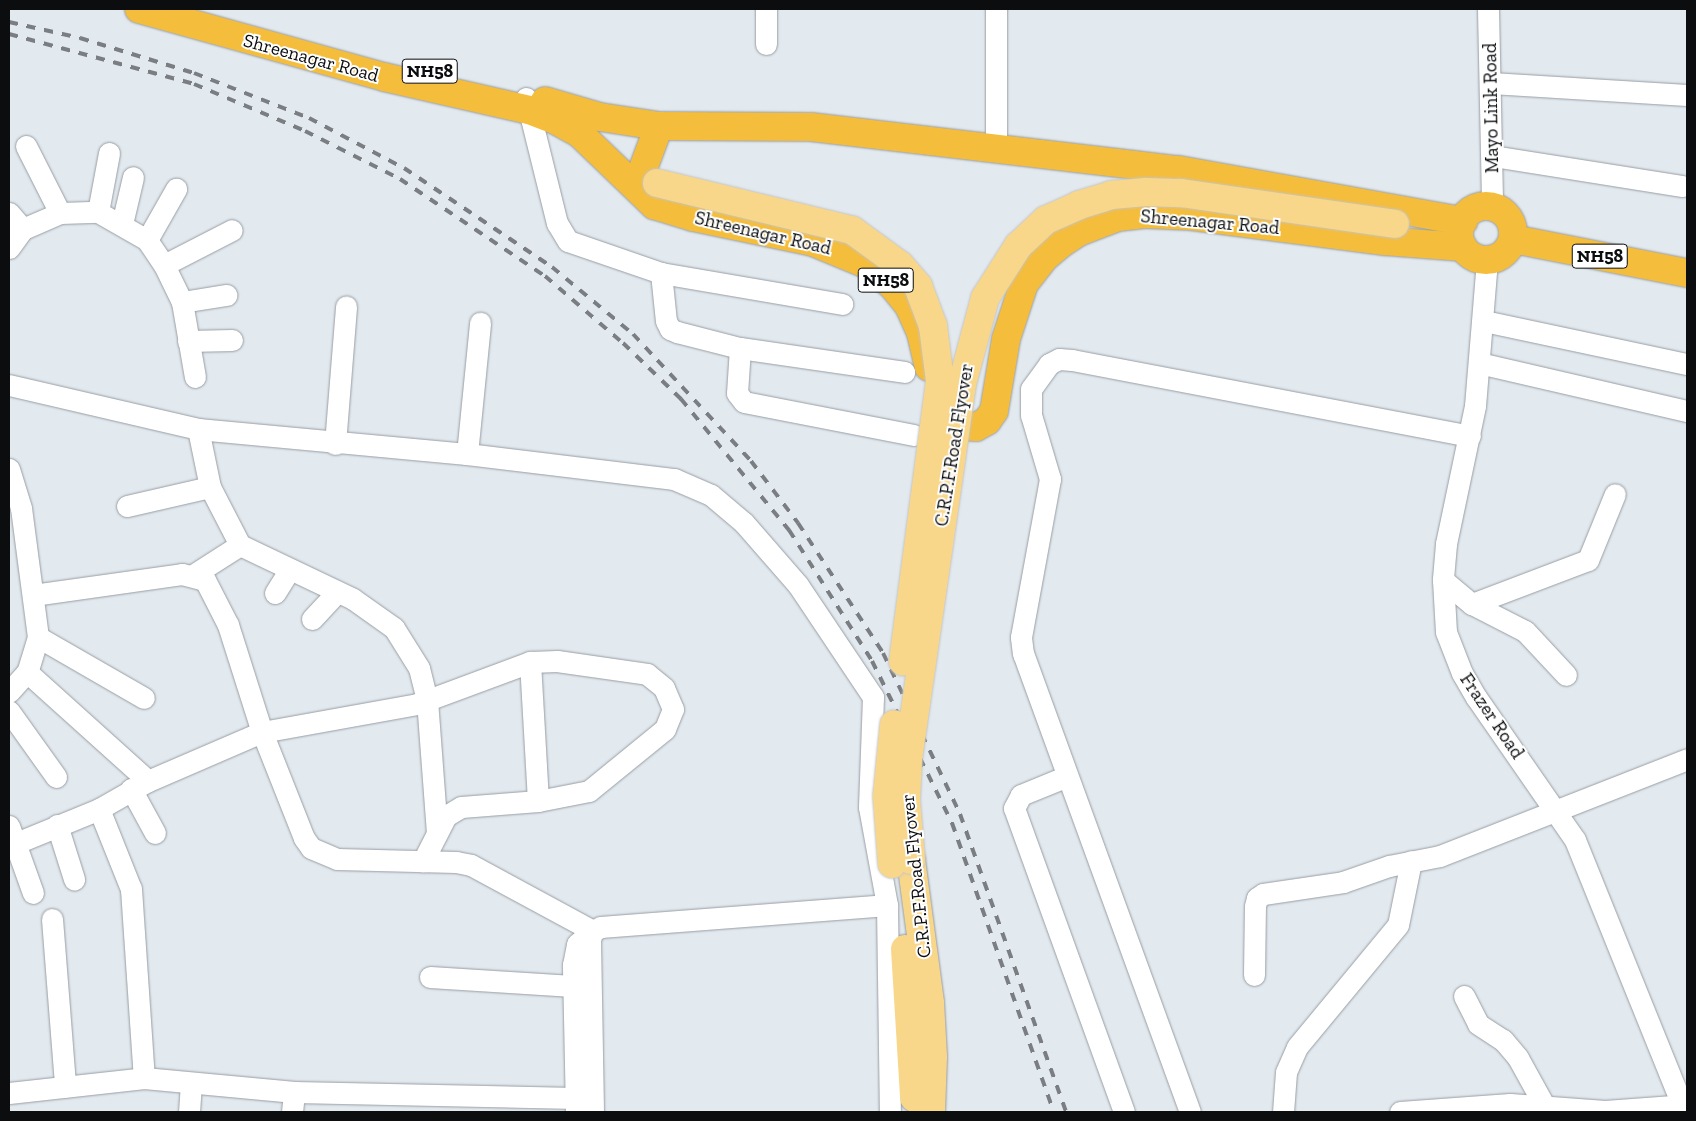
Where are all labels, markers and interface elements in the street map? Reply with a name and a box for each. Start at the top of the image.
street label: Shreenagar Road [241,29,381,87]
street label: Mayo Link Road [1478,43,1504,173]
road number: NH58 [401,56,459,86]
street label: Shreenagar Road [1140,205,1280,239]
street label: Shreenagar Road [693,206,833,260]
road number: NH58 [1571,240,1629,272]
road number: NH58 [857,264,915,296]
street label: C.R.P.F.Road Flyover [930,362,978,528]
street label: Frazer Road [1455,669,1529,763]
street label: C.R.P.F.Road Flyover [896,793,936,959]

